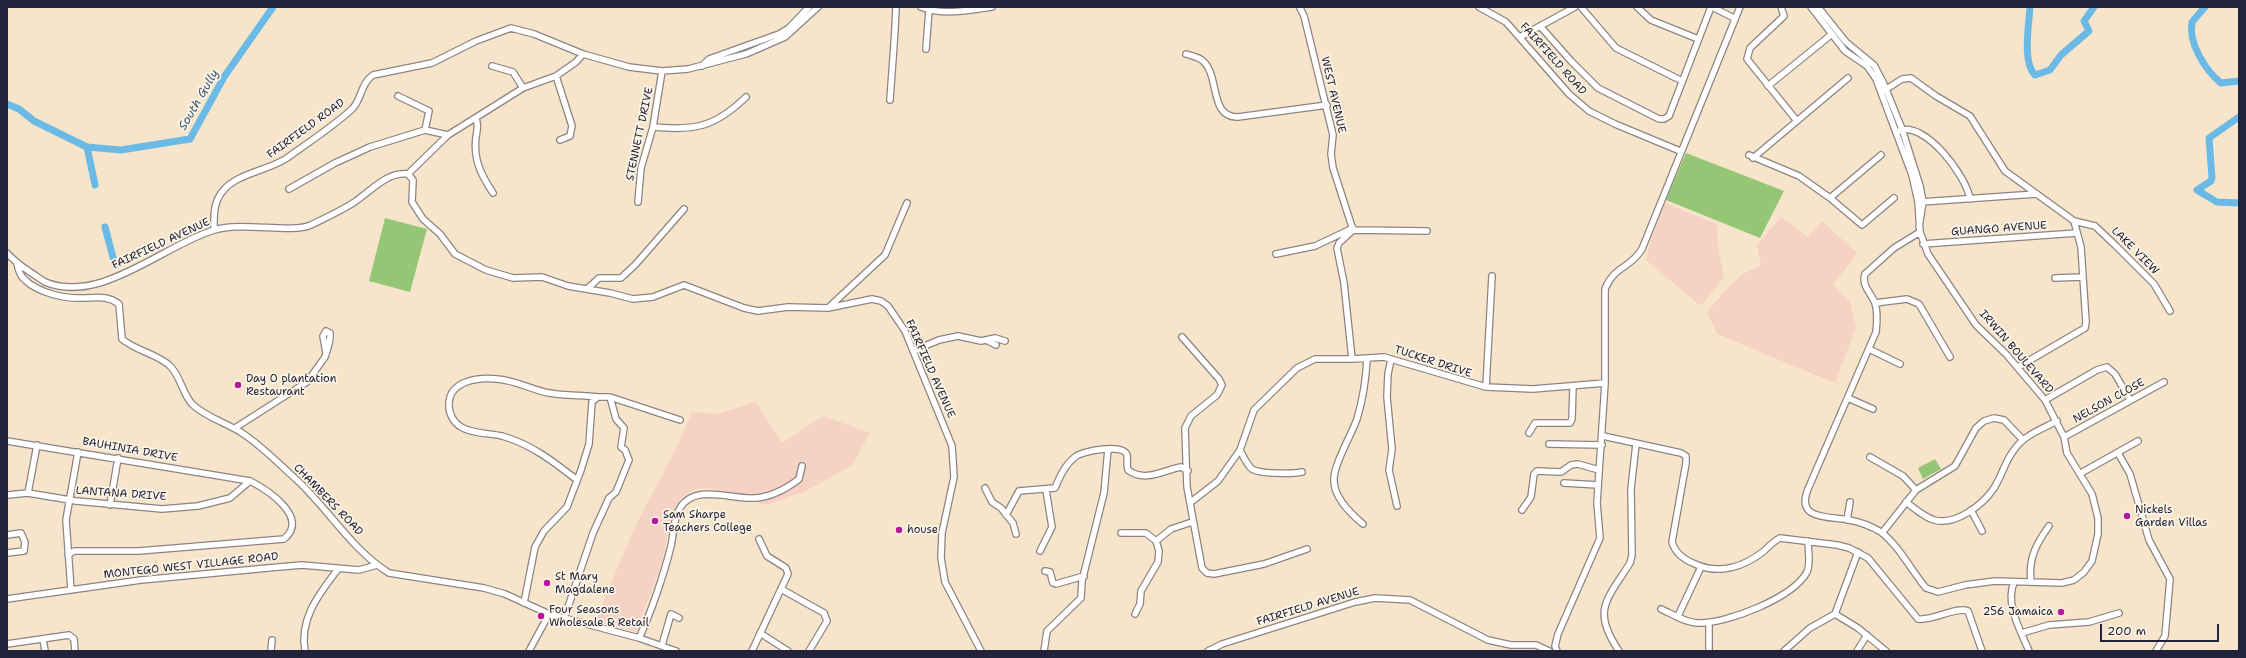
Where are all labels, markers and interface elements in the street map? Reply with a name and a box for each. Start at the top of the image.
street label: FAIRFIELD ROAD [1517,20,1589,98]
street label: WEST AVENUE [1318,55,1348,135]
water label: South Gully [176,67,222,133]
street label: STENNETT DRIVE [624,86,656,182]
street label: FAIRFIELD ROAD [265,96,347,162]
street label: FAIRFIELD AVENUE [110,216,212,272]
street label: GUANGO AVENUE [1951,219,2047,239]
street label: LAKE VIEW [2108,224,2162,278]
street label: IRWIN BOULEVARD [1976,308,2056,396]
street label: FAIRFIELD AVENUE [902,318,958,420]
street label: TUCKER DRIVE [1393,343,1473,381]
place label: Day O plantation Restaurant [246,372,336,398]
street label: NELSON CLOSE [2071,376,2147,426]
marker: Day O plantation Restaurant [233,380,243,390]
street label: BAUHINIA DRIVE [81,435,179,465]
street label: CHAMBERS ROAD [291,462,365,538]
street label: LANTANA DRIVE [75,484,167,504]
place label: Nickels Garden Villas [2135,503,2208,529]
place label: Sam Sharpe Teachers College [663,508,752,534]
marker: Nickels Garden Villas [2122,511,2132,521]
marker: Sam Sharpe Teachers College [650,516,660,526]
place label: house [907,523,938,537]
marker: house [894,525,904,535]
street label: MONTEGO WEST VILLAGE ROAD [103,550,279,582]
place label: St Mary Magdalene [555,570,615,596]
marker: St Mary Magdalene [542,578,552,588]
street label: FAIRFIELD AVENUE [1255,585,1361,629]
place label: Four Seasons Wholesale & Retail [549,603,649,629]
place label: 256 Jamaica [1983,605,2053,619]
marker: 256 Jamaica [2056,607,2066,617]
marker: Four Seasons Wholesale & Retail [536,611,546,621]
scale bar [2102,616,2221,642]
text: 200 m [2107,623,2146,639]

